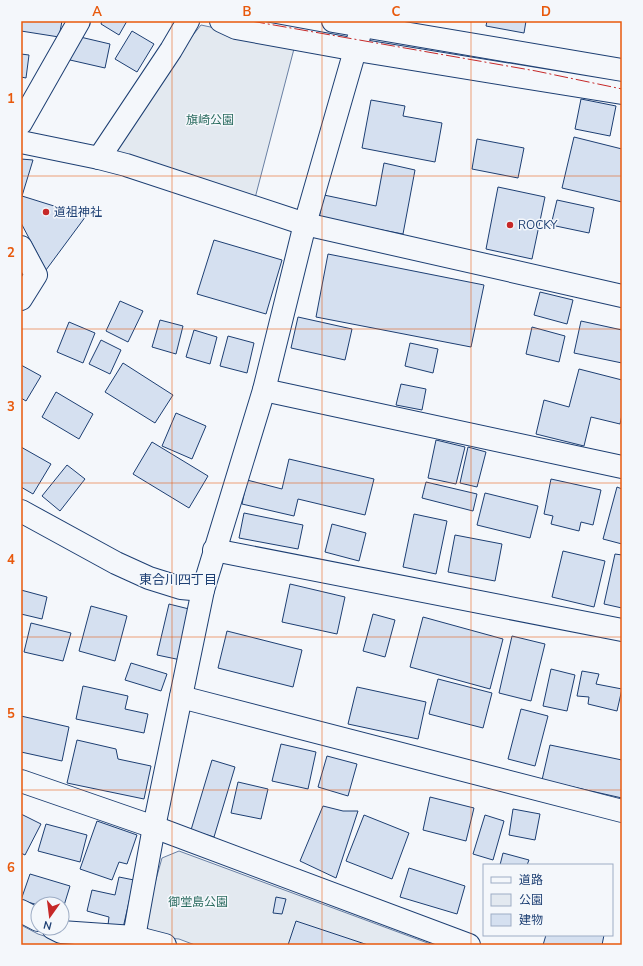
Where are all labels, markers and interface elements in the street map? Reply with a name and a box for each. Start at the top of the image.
text: A [92,3,102,21]
text: B [243,3,252,21]
text: C [392,3,401,21]
text: D [541,3,551,21]
text: 1 [7,90,15,108]
park label: 旗崎公園 [186,112,234,128]
place label: 道祖神社 [54,204,102,220]
marker: 道祖神社 [41,207,51,217]
place label: ROCKY [518,217,558,233]
marker: ROCKY [505,220,515,230]
text: 2 [7,244,15,262]
text: 3 [7,398,15,416]
text: 4 [7,551,15,569]
district label: 東合川四丁目 [139,571,217,589]
text: 5 [7,705,15,723]
text: 6 [7,859,15,877]
legend [483,864,613,936]
text: 道路 [519,872,543,888]
text: 公園 [519,892,543,908]
park label: 御堂島公園 [168,894,228,910]
north arrow [30,896,70,936]
text: 建物 [519,912,543,928]
text: N [42,917,54,933]

